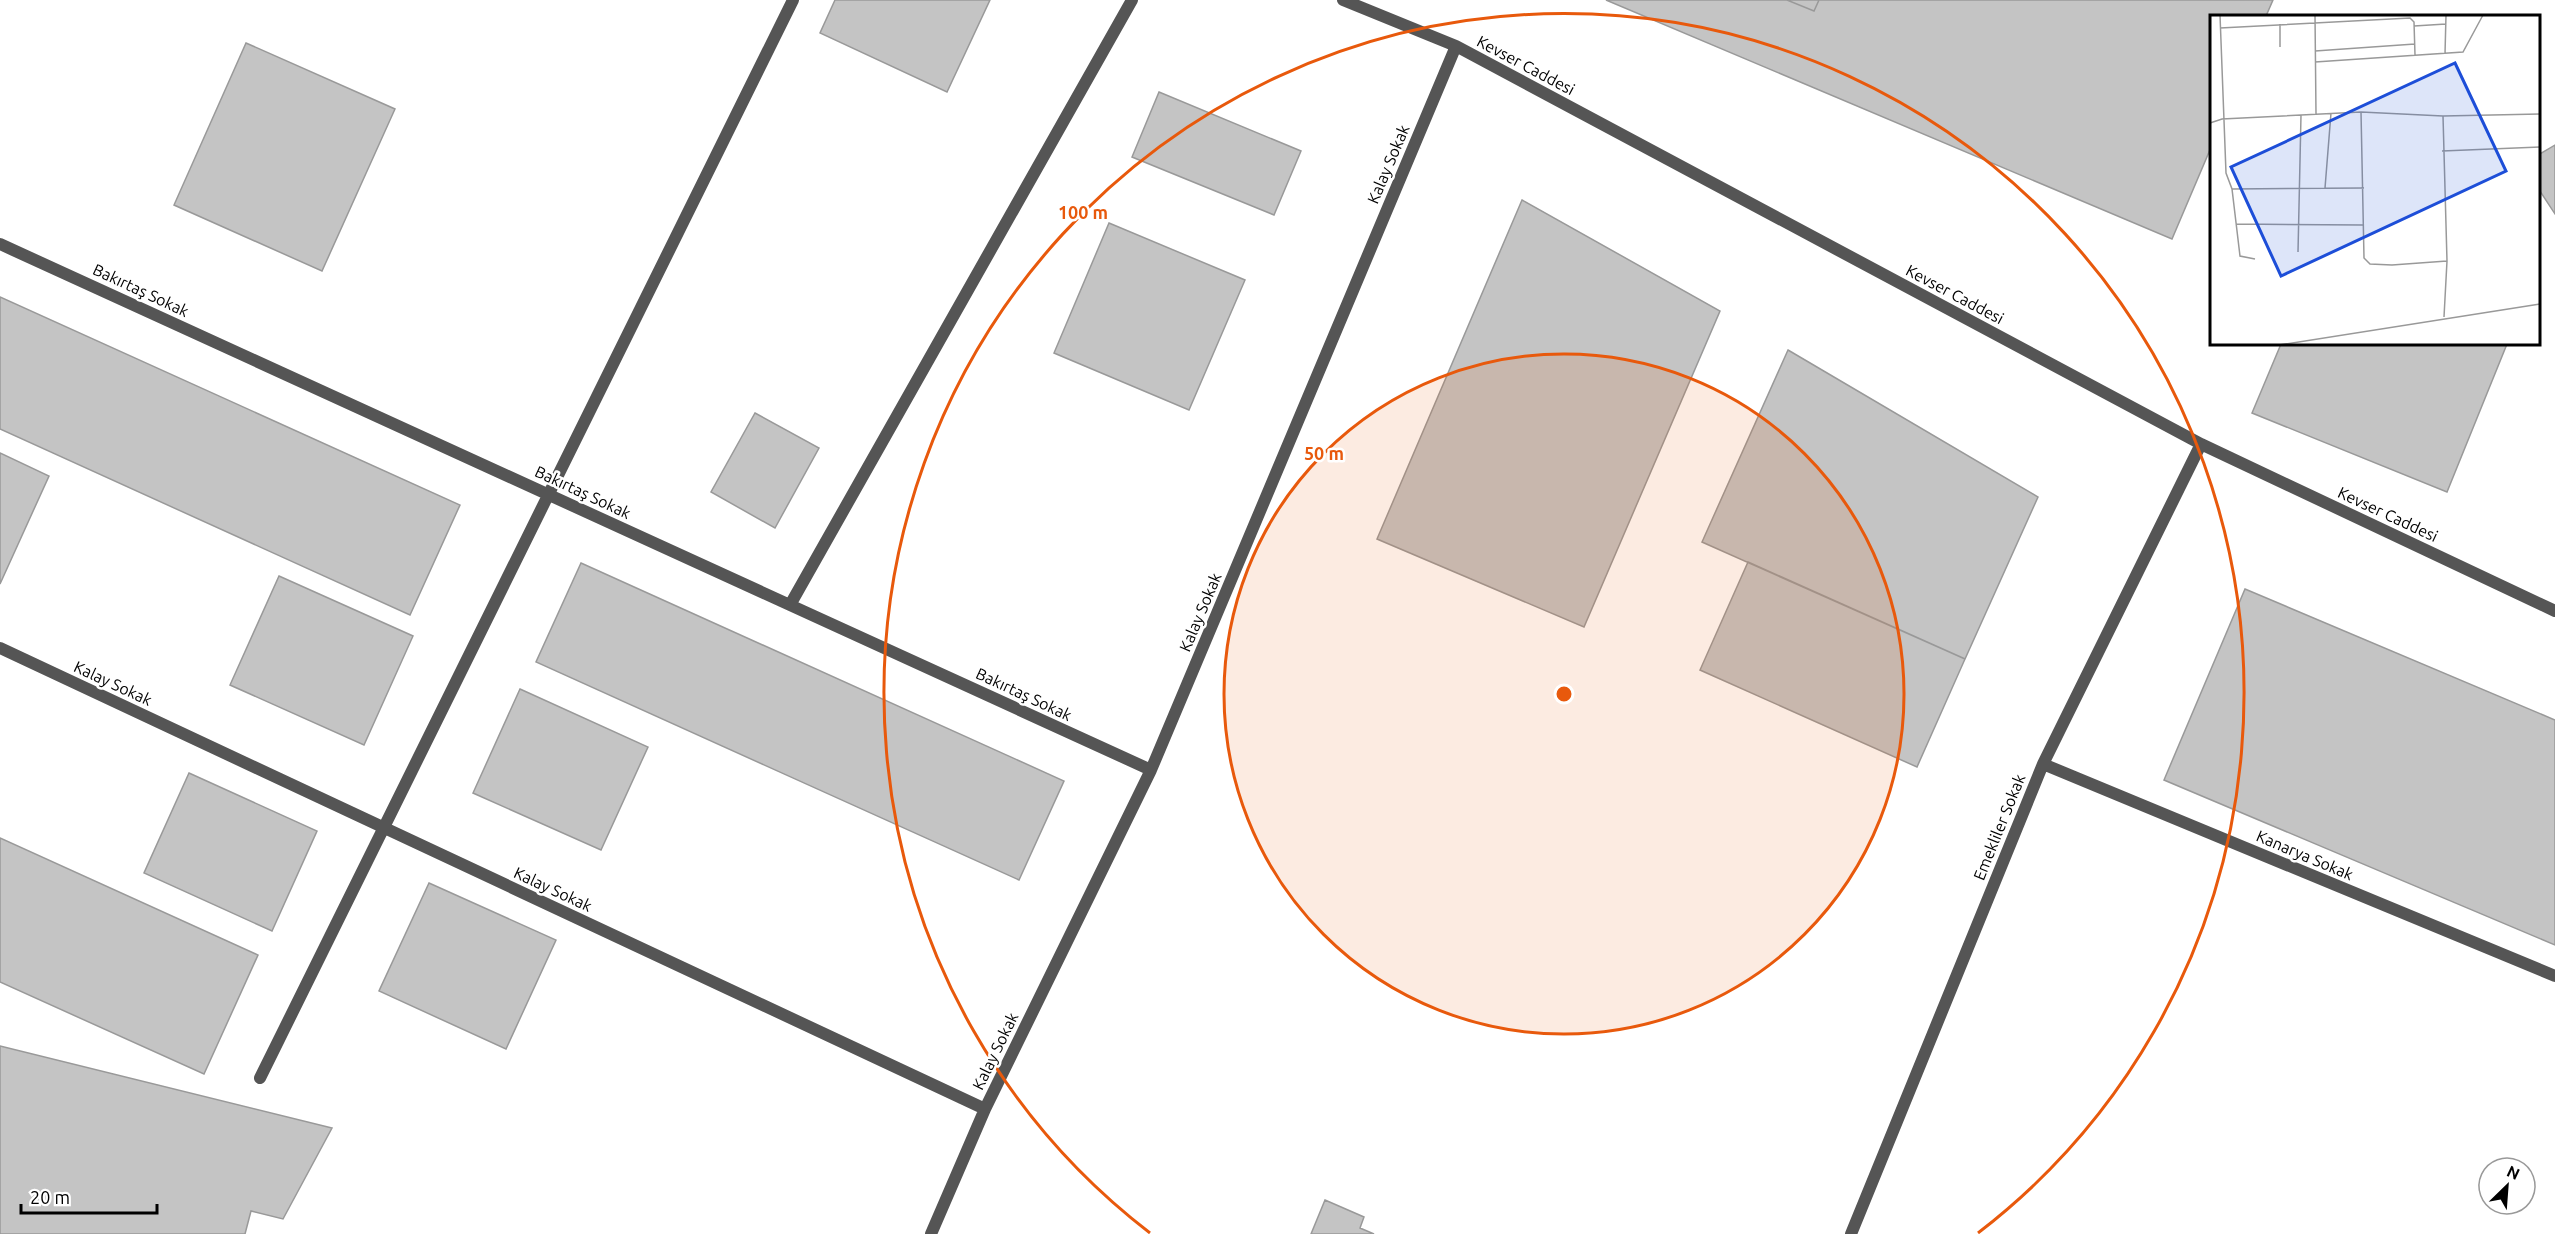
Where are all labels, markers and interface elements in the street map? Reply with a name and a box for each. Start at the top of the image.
inset map [2210,15,2540,345]
street label: Kevser Caddesi [1474,32,1578,98]
street label: Kalay Sokak [1363,122,1413,206]
text: 100 m [1058,202,1108,222]
street label: Bakırtaş Sokak [90,260,192,320]
street label: Kevser Caddesi [1903,261,2007,327]
text: 50 m [1304,443,1344,463]
street label: Bakırtaş Sokak [532,462,634,522]
street label: Kevser Caddesi [2335,483,2441,545]
street label: Kalay Sokak [1175,570,1225,654]
street label: Kalay Sokak [71,657,155,709]
street label: Bakırtaş Sokak [973,664,1075,724]
centre of rings [1554,684,1574,704]
street label: Emekliler Sokak [1970,771,2028,883]
street label: Kanarya Sokak [2254,827,2356,883]
street label: Kalay Sokak [511,863,595,915]
street label: Kalay Sokak [969,1009,1021,1093]
north arrow [2477,1156,2537,1216]
text: N [2504,1162,2523,1183]
scale bar [21,1177,158,1215]
text: 20 m [30,1187,70,1207]

